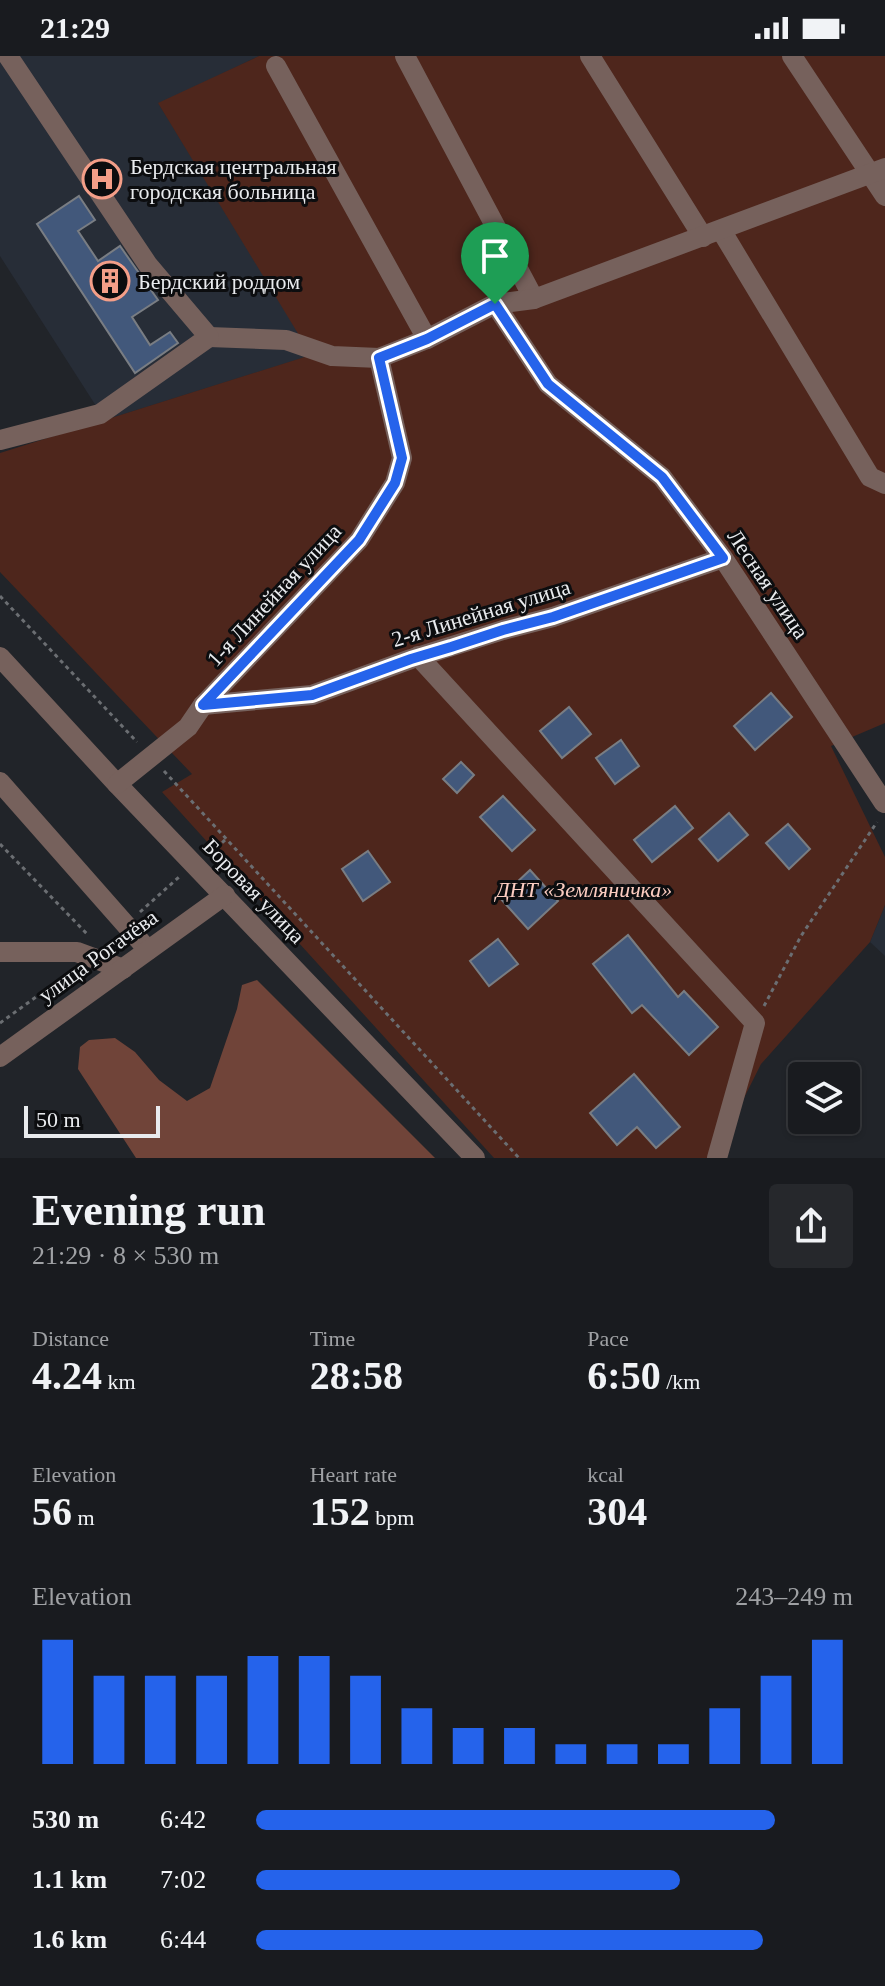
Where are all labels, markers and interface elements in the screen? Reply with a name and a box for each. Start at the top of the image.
text: 21:29 [40,11,110,44]
place label: Бердская центральная городская больница [130,154,337,204]
hospital icon: Бердская центральная городская больница [81,158,123,200]
pin [461,222,529,304]
icon: arrive [473,234,517,278]
building icon: Бердский роддом [89,260,131,302]
place label: Бердский роддом [138,269,300,294]
street label: 1-я Линейная улица [202,518,347,671]
street label: Лесная улица [722,525,814,644]
street label: 2-я Линейная улица [389,574,574,652]
street label: Боровая улица [198,834,310,949]
park label: ДНТ «Земляничка» [494,877,672,902]
street label: улица Рогачёва [34,904,163,1008]
map controls [788,1062,860,1134]
button: layers [788,1062,860,1134]
scale bar [24,1102,160,1138]
text: 50 m [36,1107,81,1132]
button: share [769,1184,853,1268]
text: Evening run [32,1186,266,1235]
text: 21:29 · 8 × 530 m [32,1241,219,1270]
text: Distance [32,1326,109,1351]
text: Time [310,1326,355,1351]
text: Pace [587,1326,629,1351]
text: 4.24 [32,1353,102,1398]
text: 28:58 [310,1353,403,1398]
text: 6:50 [587,1353,661,1398]
text: km [102,1369,136,1394]
text: /km [661,1369,700,1394]
text: Elevation [32,1462,116,1487]
text: Heart rate [310,1462,397,1487]
text: kcal [587,1462,624,1487]
text: 56 [32,1489,72,1534]
text: 152 [310,1489,370,1534]
text: 304 [587,1489,647,1534]
text: m [72,1505,95,1530]
text: bpm [370,1505,414,1530]
text: Elevation [32,1582,132,1611]
text: 243–249 m [735,1582,853,1611]
text: 530 m [32,1805,99,1834]
text: 6:42 [160,1805,206,1834]
text: 1.1 km [32,1865,107,1894]
text: 7:02 [160,1865,206,1894]
text: 1.6 km [32,1925,107,1954]
text: 6:44 [160,1925,206,1954]

